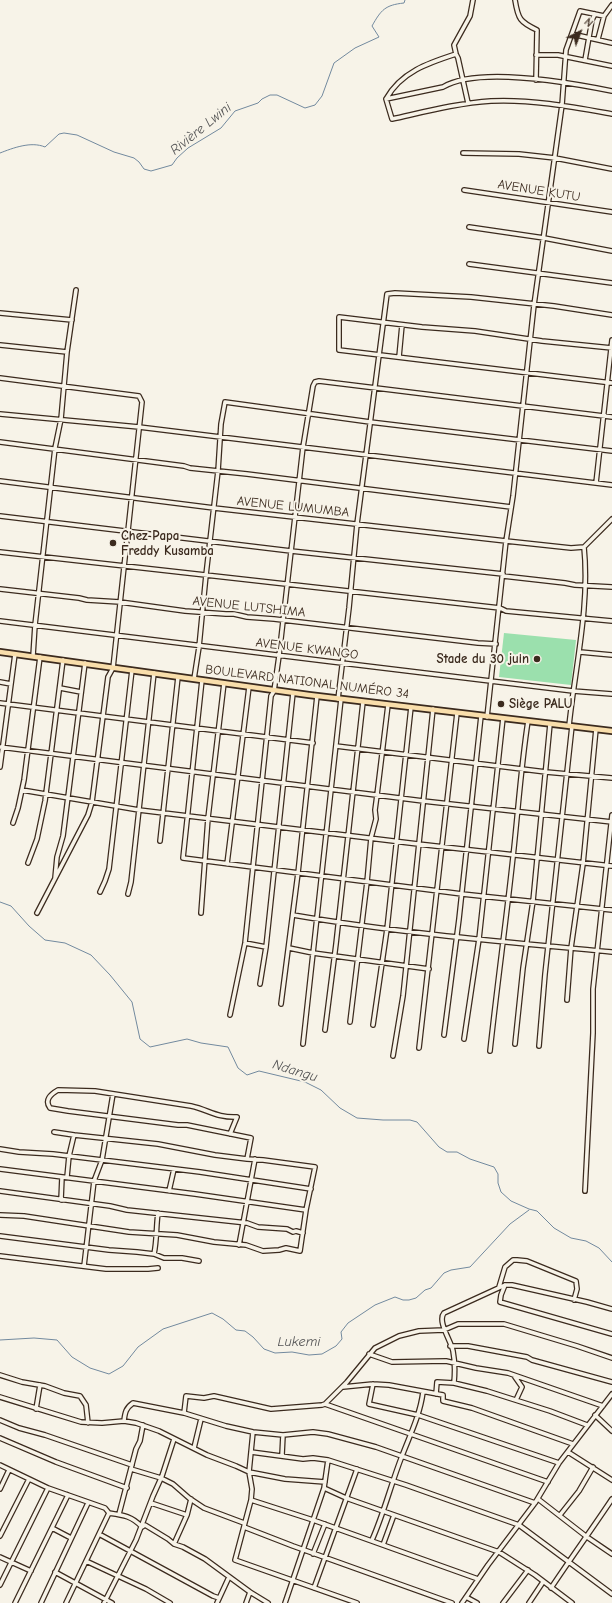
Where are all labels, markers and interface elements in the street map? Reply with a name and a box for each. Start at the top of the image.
north arrow [560,12,600,52]
text: N [581,15,595,30]
water label: Rivière Lwini [167,99,235,159]
street label: AVENUE KUTU [497,177,581,205]
street label: AVENUE LUMUMBA [236,493,350,521]
place label: Chez Papa Freddy Kusamba [121,528,214,559]
marker: Chez Papa Freddy Kusamba [108,538,118,548]
street label: AVENUE LUTSHIMA [192,593,306,621]
street label: AVENUE KWANGO [255,635,359,663]
place label: Stade du 30 juin [437,651,529,667]
marker: Stade du 30 juin [532,654,542,664]
street label: BOULEVARD NATIONAL NUMÉRO 34 [204,662,410,702]
place label: Siège PALU [509,696,572,712]
marker: Siège PALU [496,699,506,709]
water label: Ndangu [270,1056,320,1086]
water label: Lukemi [278,1334,320,1350]

